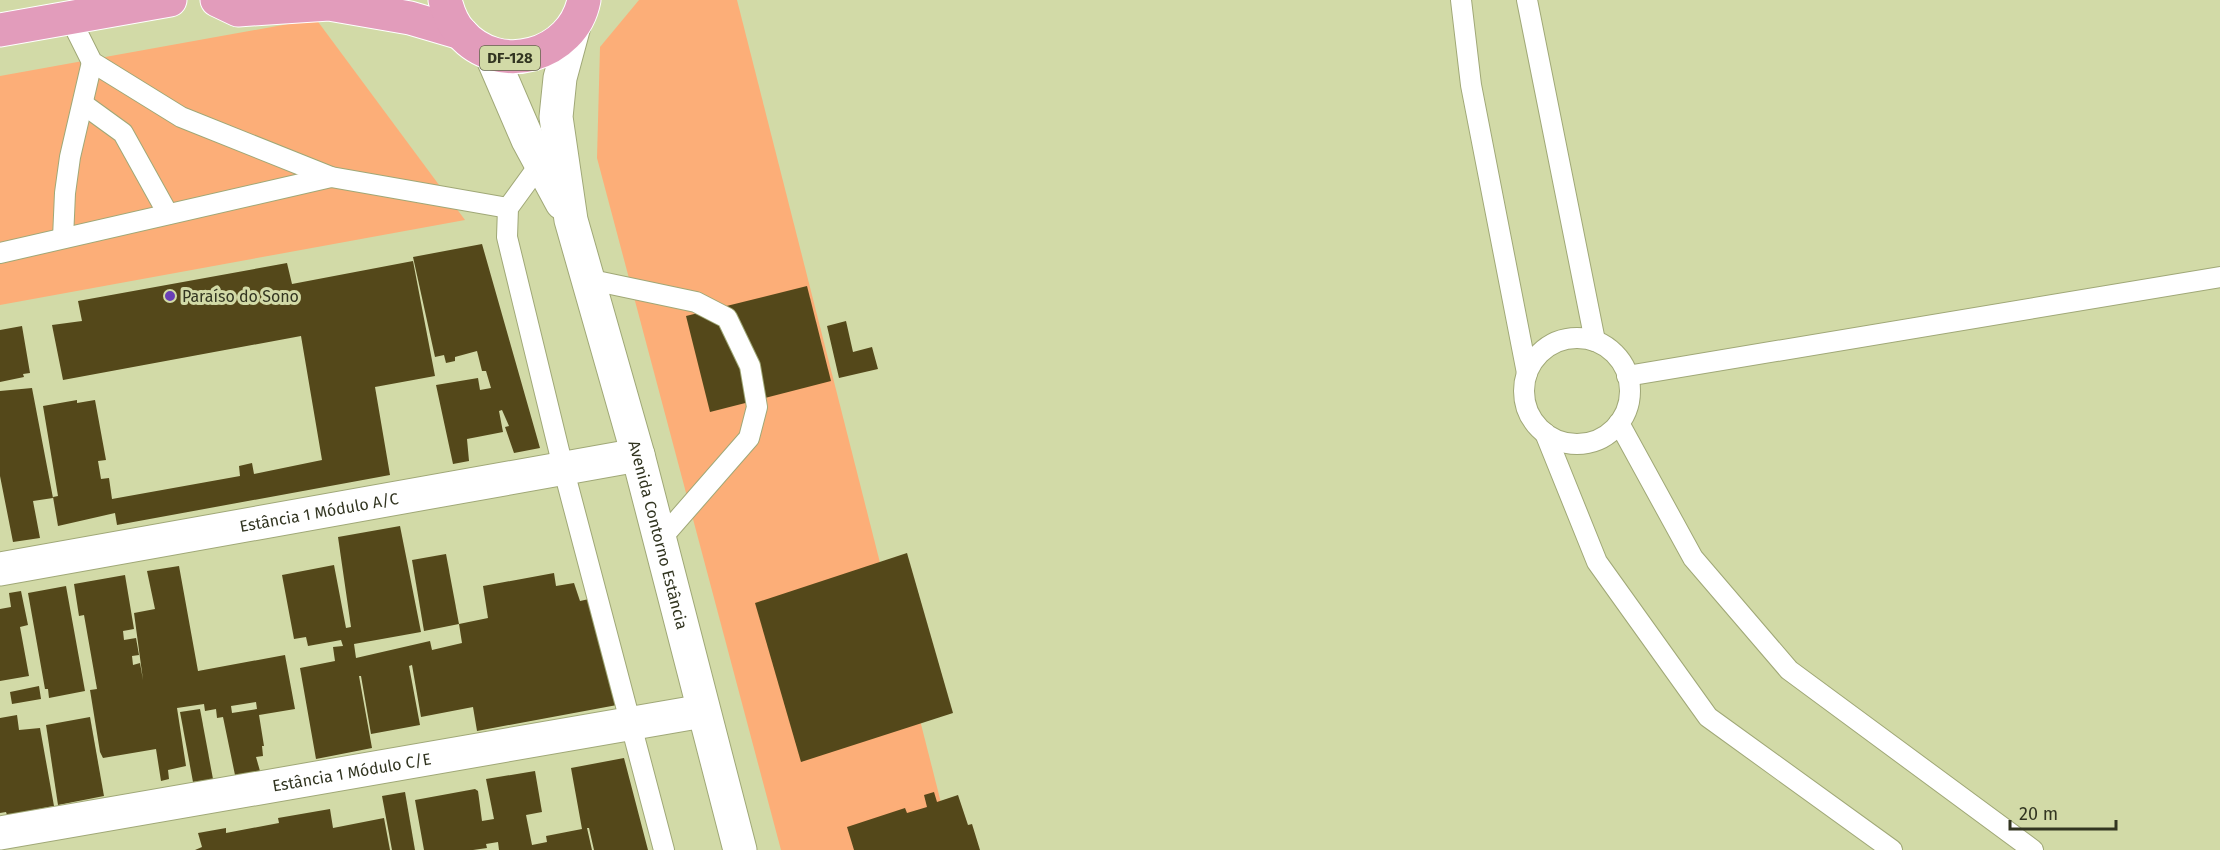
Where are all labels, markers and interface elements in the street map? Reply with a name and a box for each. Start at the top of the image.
road number: DF-128 [480,46,540,70]
place label: Paraíso do Sono [182,287,299,306]
marker: Paraíso do Sono [163,289,177,303]
street label: Avenida Contorno Estância [625,438,692,631]
street label: Estância 1 Módulo A/C [238,488,400,536]
street label: Estância 1 Módulo C/E [271,749,433,795]
scale bar [2010,793,2116,831]
text: 20 m [2019,803,2058,825]

